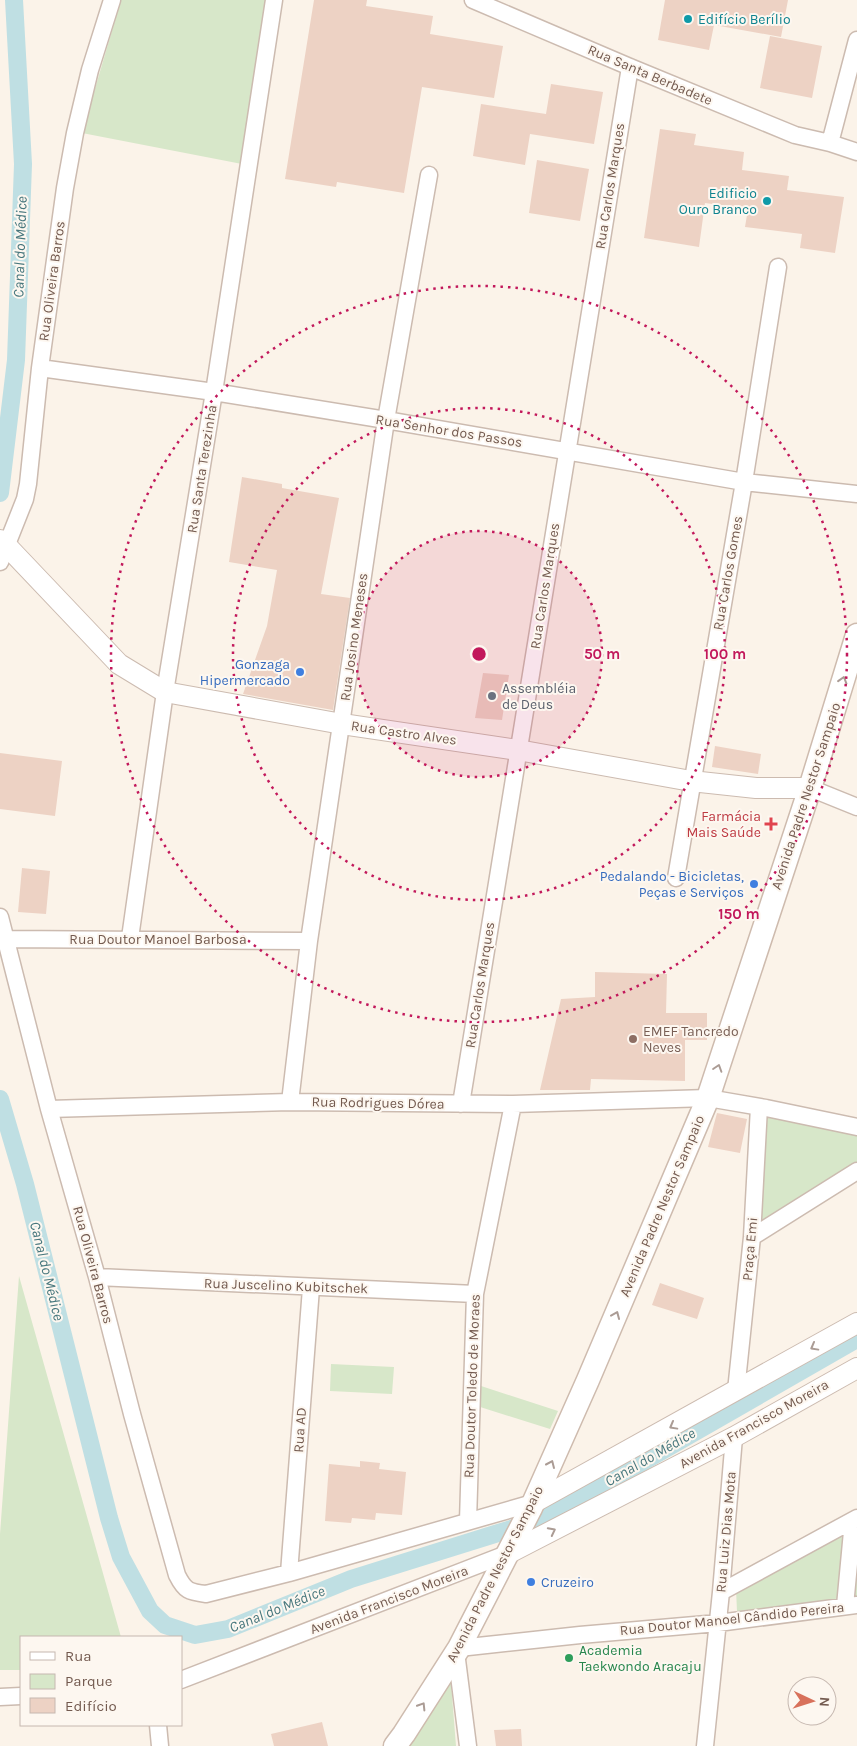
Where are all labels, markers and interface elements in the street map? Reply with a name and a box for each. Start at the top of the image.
place label: Edifício Berílio [698,11,791,28]
marker: Edifício Berílio [682,13,694,25]
street label: Rua Santa Berbadete [585,41,715,109]
street label: Rua Carlos Marques [592,122,628,250]
place label: Edificio Ouro Branco [679,185,757,218]
marker: Edificio Ouro Branco [761,195,773,207]
water label: Canal do Médice [9,196,31,298]
street label: Rua Oliveira Barros [35,220,69,342]
street label: Rua Santa Terezinha [183,404,221,534]
street label: Rua Senhor dos Passos [374,411,524,451]
street label: Rua Carlos Gomes [710,514,746,632]
street label: Rua Carlos Marques [527,522,563,650]
street label: Rua Josino Meneses [337,572,371,702]
centre of rings [470,645,488,663]
text: 50 m [584,645,620,663]
text: 100 m [704,645,746,663]
place label: Gonzaga Hipermercado [200,656,290,689]
marker: Gonzaga Hipermercado [294,666,306,678]
one-way arrow [838,676,848,684]
place label: Assembléia de Deus [502,680,576,713]
marker: Assembléia de Deus [486,690,498,702]
street label: Avenida Padre Nestor Sampaio [768,700,844,892]
street label: Rua Castro Alves [350,717,458,749]
place label: Farmácia Mais Saúde [686,808,761,841]
marker: Farmácia Mais Saúde [765,818,777,830]
place label: Pedalando - Bicicletas, Peças e Serviços [600,868,744,901]
marker: Pedalando - Bicicletas, Peças e Serviços [748,878,760,890]
text: 150 m [718,905,760,923]
street label: Rua Carlos Marques [462,921,498,1049]
street label: Rua Doutor Manoel Barbosa [69,931,247,948]
place label: EMEF Tancredo Neves [643,1023,739,1056]
marker: EMEF Tancredo Neves [627,1033,639,1045]
one-way arrow [712,1064,722,1072]
street label: Rua Rodrigues Dórea [311,1093,445,1113]
street label: Avenida Padre Nestor Sampaio [616,1113,708,1299]
street label: Rua Oliveira Barros [69,1204,117,1326]
street label: Praça Emi [739,1216,761,1282]
water label: Canal do Médice [26,1220,68,1322]
street label: Rua Juscelino Kubitschek [204,1275,369,1297]
street label: Rua Doutor Toledo de Moraes [460,1294,484,1478]
one-way arrow [610,1311,620,1320]
one-way arrow [811,1340,820,1350]
street label: Avenida Francisco Moreira [676,1376,832,1472]
street label: Rua AD [290,1407,310,1453]
one-way arrow [669,1420,678,1430]
water label: Canal do Médice [602,1424,698,1490]
one-way arrow [544,1460,555,1469]
street label: Rua Luiz Dias Mota [712,1471,740,1593]
street label: Avenida Padre Nestor Sampaio [443,1483,547,1665]
one-way arrow [547,1527,556,1537]
street label: Avenida Francisco Moreira [307,1562,471,1638]
place label: Cruzeiro [541,1574,594,1591]
marker: Cruzeiro [525,1576,537,1588]
water label: Canal do Médice [227,1582,327,1636]
street label: Rua Doutor Manoel Cândido Pereira [619,1599,845,1639]
legend [20,1636,182,1726]
place label: Academia Taekwondo Aracaju [579,1642,702,1675]
text: Rua [65,1647,92,1665]
marker: Academia Taekwondo Aracaju [563,1652,575,1664]
text: Parque [65,1672,113,1690]
north arrow [787,1676,837,1726]
text: N [816,1696,833,1707]
text: Edifício [65,1697,117,1715]
one-way arrow [416,1702,425,1711]

